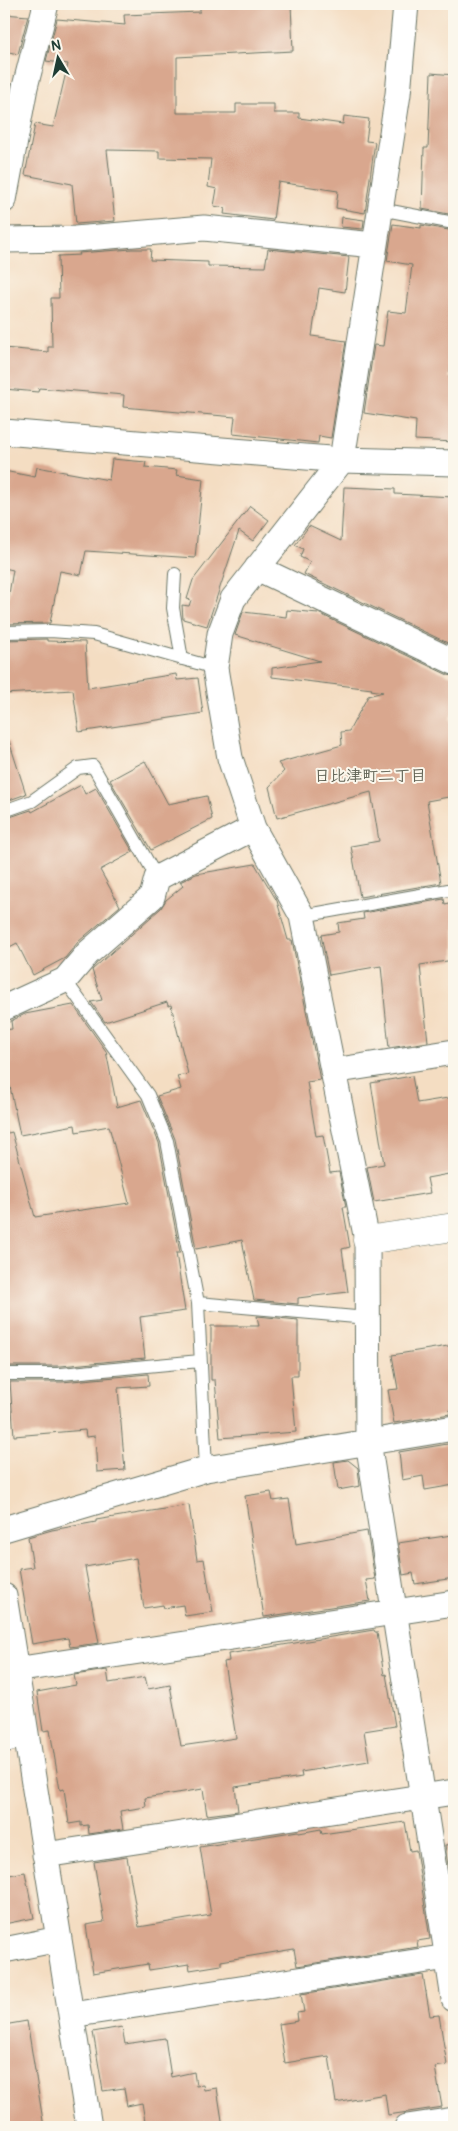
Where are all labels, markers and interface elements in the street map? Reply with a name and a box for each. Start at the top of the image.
north arrow [32,32,82,82]
text: N [50,37,62,55]
district label: 日比津町二丁目 [314,766,426,786]

